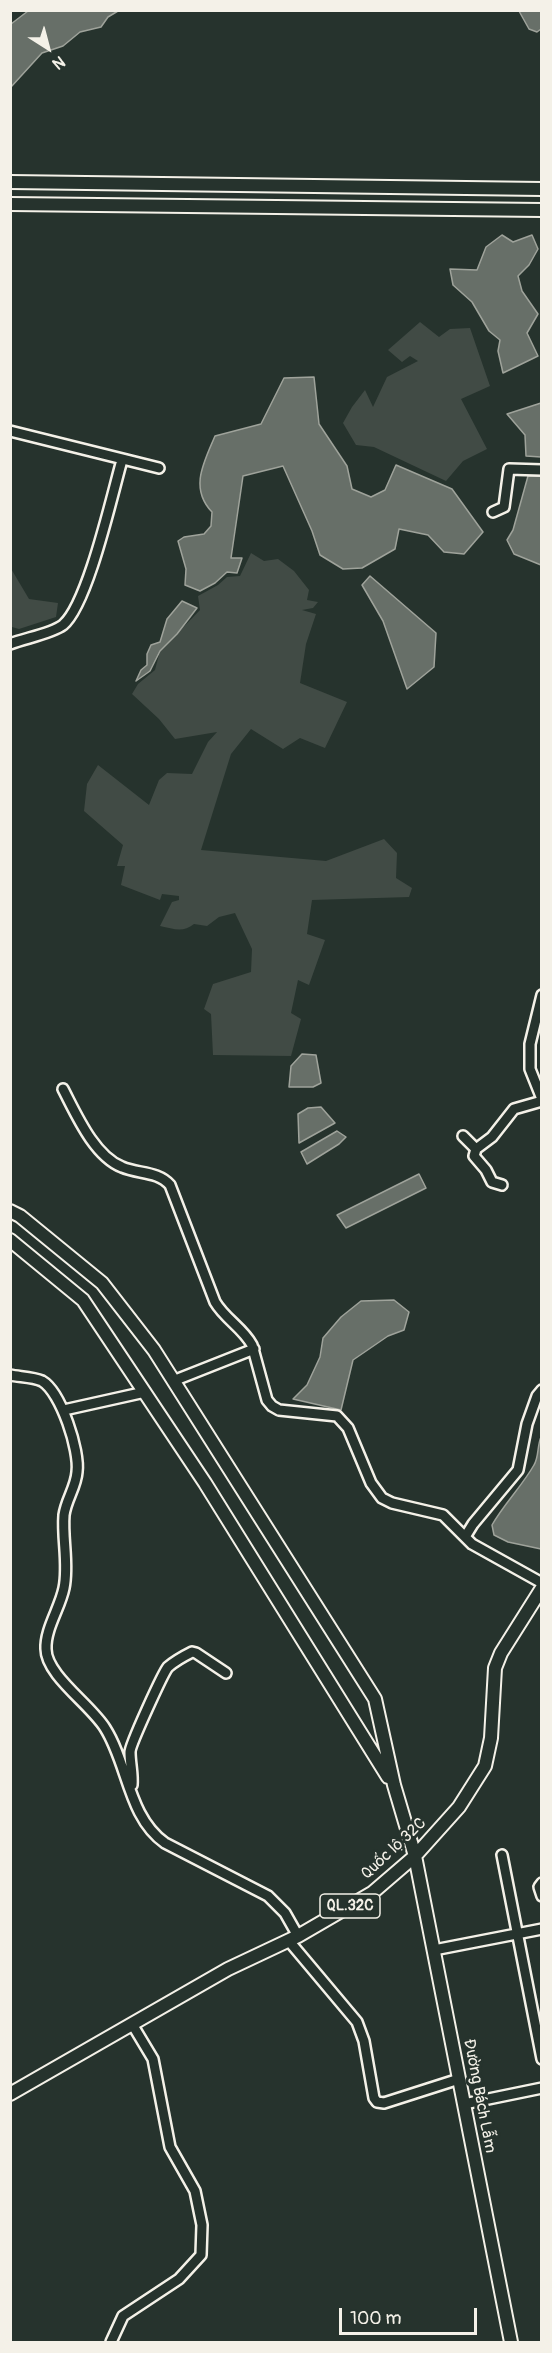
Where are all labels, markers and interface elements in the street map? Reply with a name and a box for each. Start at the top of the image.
north arrow [18,18,78,78]
text: N [48,51,69,74]
street label: Quốc lộ 32C [357,1814,431,1884]
road number: QL.32C [320,1894,380,1918]
street label: Đường Bách Lẫm [459,2037,499,2155]
scale bar [342,2296,480,2334]
text: 100 m [350,2307,402,2330]

